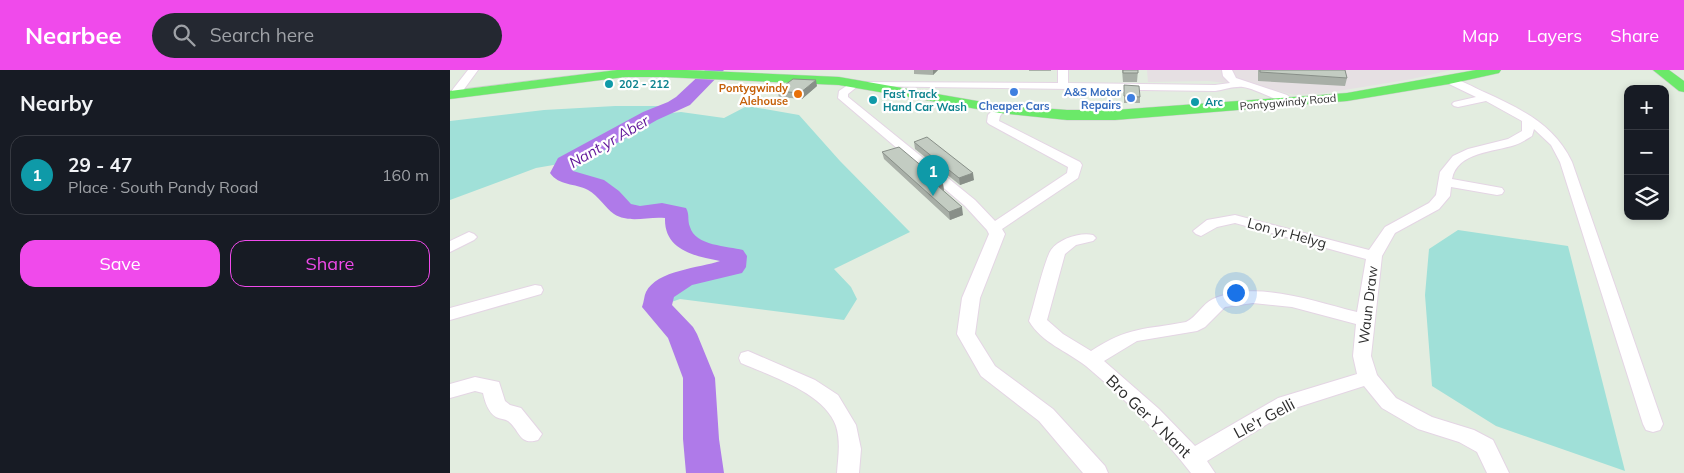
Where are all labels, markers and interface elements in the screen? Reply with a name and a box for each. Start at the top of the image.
search box [152,13,502,58]
text: Nearbee [25,20,122,50]
icon: search [170,21,198,49]
text: Search here [210,23,314,47]
text: Map [1462,24,1499,47]
text: Layers [1527,24,1582,47]
text: Share [1610,24,1659,47]
place label: 202 - 212 [619,77,670,91]
marker: 202 - 212 [603,78,615,90]
place label: Pontygwindy Alehouse [719,81,788,108]
place label: A&S Motor Repairs [1064,85,1122,112]
map controls [1624,85,1669,220]
button: + [1624,85,1669,130]
marker: Cheaper Cars [1008,86,1020,98]
place label: Fast Track Hand Car Wash [883,87,967,114]
marker: Pontygwindy Alehouse [792,88,804,100]
text: Nearby [20,90,93,116]
street label: Pontygwindy Road [1239,91,1337,113]
marker: A&S Motor Repairs [1125,92,1137,104]
marker: Fast Track Hand Car Wash [867,94,879,106]
place label: Arc [1205,95,1223,109]
marker: Arc [1189,96,1201,108]
place label: Cheaper Cars [978,99,1050,113]
water label: Nant yr Aber [565,111,653,172]
button: − [1624,130,1669,175]
text: 29 - 47 [68,153,132,177]
pin: 1 [917,155,949,196]
text: 1 [32,165,42,185]
text: 160 m [382,165,429,185]
button: layers [1624,175,1669,220]
text: Place · South Pandy Road [68,177,258,197]
street label: Lon yr Helyg [1246,214,1328,252]
button: Save [20,240,220,287]
button: Share [230,240,430,287]
street label: Waun Draw [1354,265,1382,345]
your location [1223,280,1249,306]
street label: Bro Ger Y Nant [1102,370,1196,462]
street label: Lle'r Gelli [1230,394,1298,442]

